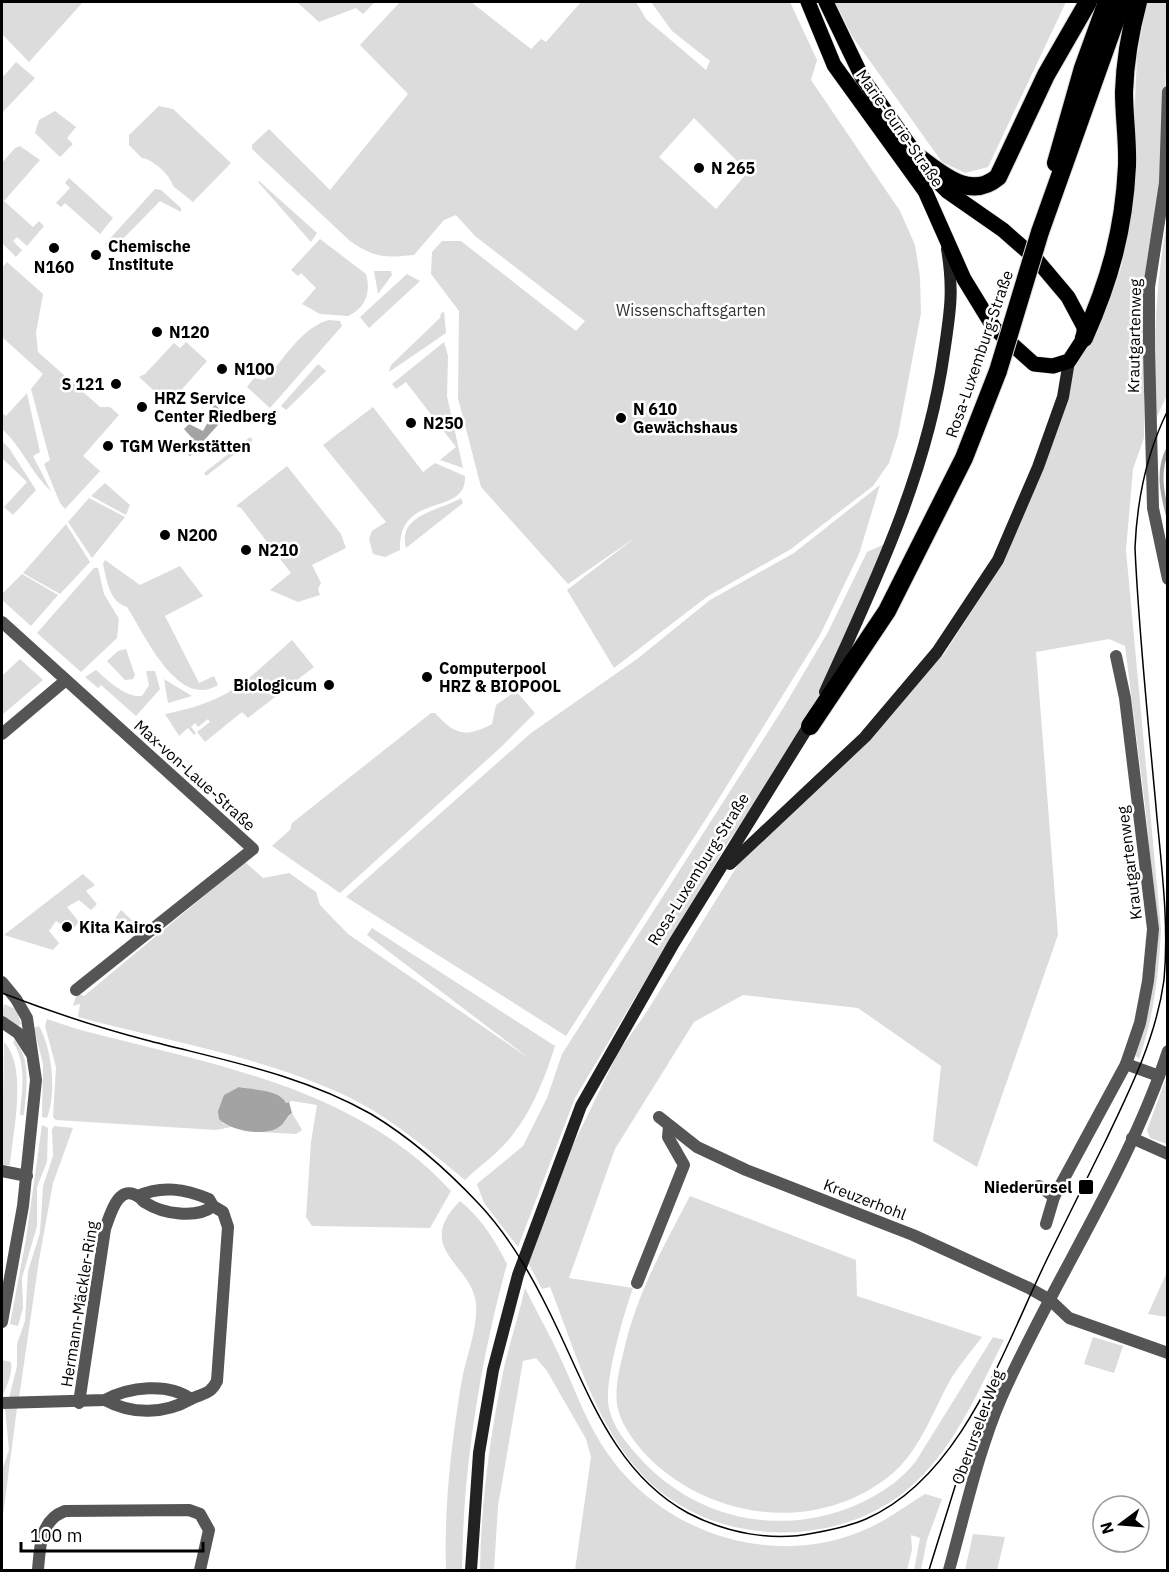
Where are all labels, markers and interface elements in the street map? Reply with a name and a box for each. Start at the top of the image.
street label: Marie-Curie-Straße [852,65,948,191]
place label: N 265 [711,158,756,178]
marker: N 265 [692,161,706,175]
place label: Chemische Institute [108,236,191,274]
marker: N160 [47,241,61,255]
marker: Chemische Institute [89,248,103,262]
place label: N160 [34,257,75,277]
street label: Rosa-Luxemburg-Straße [941,267,1017,440]
street label: Krautgartenweg [1123,278,1145,393]
park label: Wissenschaftsgarten [616,300,766,320]
place label: N120 [169,322,210,342]
marker: N120 [150,325,164,339]
place label: N100 [234,359,275,379]
marker: N100 [215,362,229,376]
place label: S 121 [61,374,104,394]
marker: S 121 [109,377,123,391]
place label: HRZ Service Center Riedberg [154,388,276,426]
place label: N 610 Gewächshaus [633,399,738,437]
marker: HRZ Service Center Riedberg [135,400,149,414]
marker: N 610 Gewächshaus [614,411,628,425]
place label: N250 [423,413,464,433]
marker: N250 [404,416,418,430]
place label: TGM Werkstätten [120,436,251,456]
marker: TGM Werkstätten [101,439,115,453]
place label: N200 [177,525,218,545]
marker: N200 [158,528,172,542]
place label: N210 [258,540,299,560]
marker: N210 [239,543,253,557]
place label: Computerpool HRZ & BIOPOOL [439,658,561,696]
marker: Computerpool HRZ & BIOPOOL [420,670,434,684]
place label: Biologicum [233,675,317,695]
marker: Biologicum [322,678,336,692]
street label: Max-von-Laue-Straße [130,715,260,835]
street label: Rosa-Luxemburg-Straße [643,789,753,949]
street label: Krautgartenweg [1112,804,1146,921]
place label: Kita Kairos [79,917,162,937]
marker: Kita Kairos [60,920,74,934]
street label: Kreuzerhohl [821,1174,909,1224]
place label: Niederursel [984,1177,1072,1197]
marker: Niederursel [1077,1178,1095,1196]
street label: Hermann-Mäckler-Ring [56,1219,102,1388]
street label: Oberurseler Weg [947,1366,1007,1487]
north arrow [1091,1494,1151,1554]
scale bar [21,1515,202,1553]
text: N [1095,1520,1118,1536]
text: 100 m [30,1524,82,1547]

